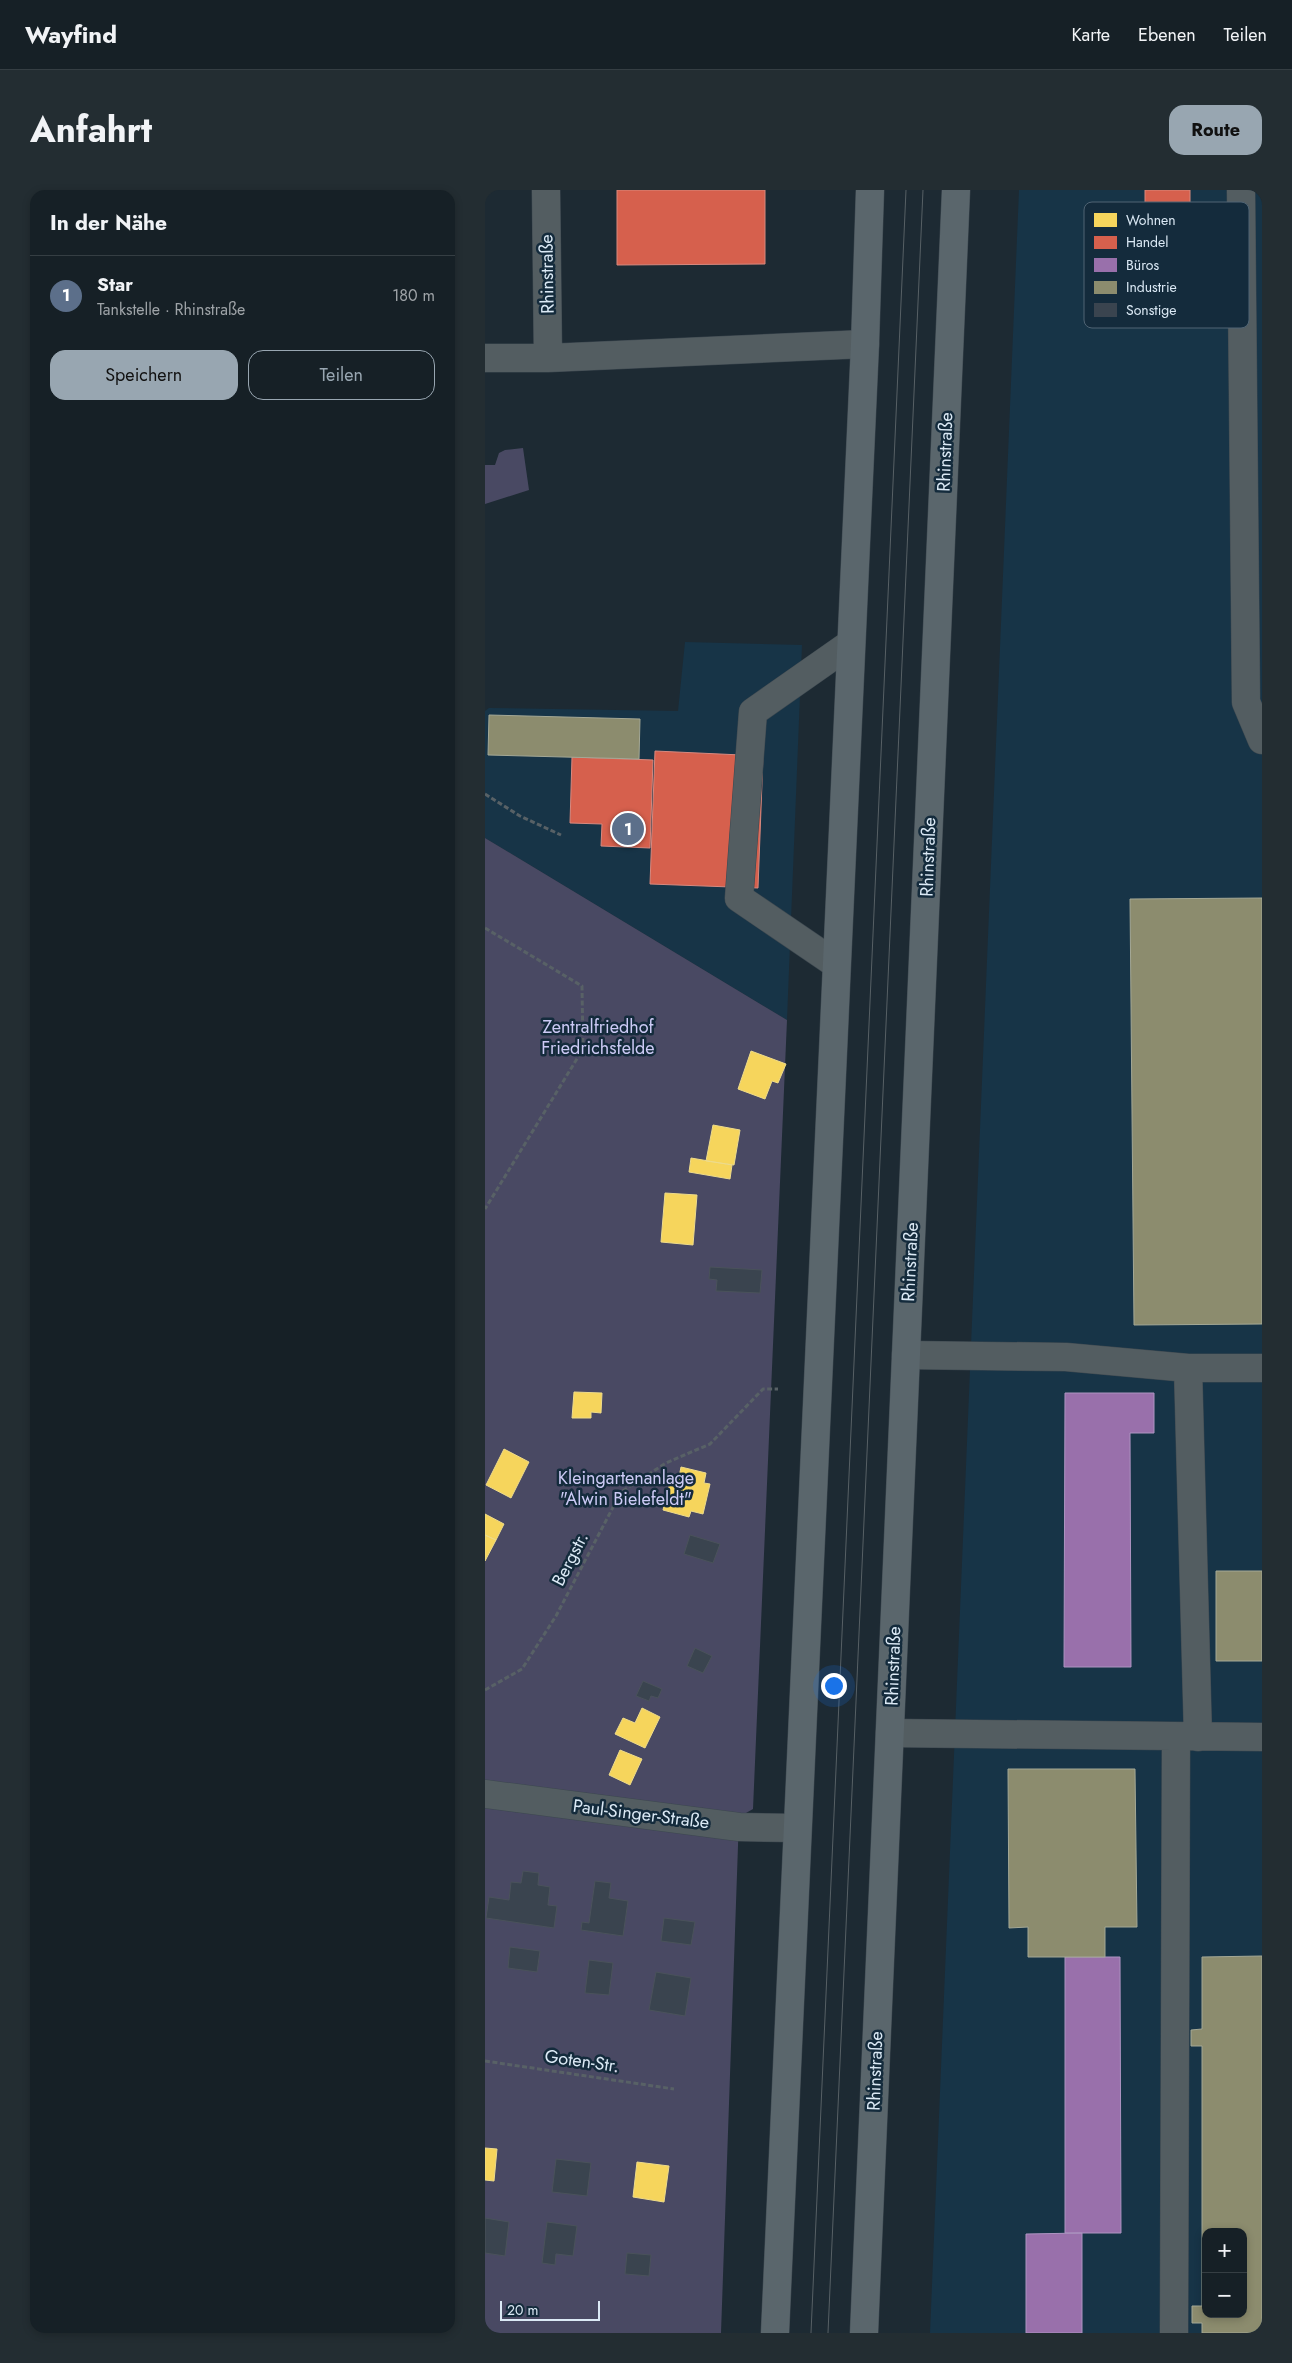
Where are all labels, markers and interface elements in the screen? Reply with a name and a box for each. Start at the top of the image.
text: Wayfind [25,17,117,52]
text: Karte [1071,22,1110,48]
text: Ebenen [1138,22,1196,48]
text: Teilen [1224,22,1267,48]
text: Anfahrt [30,105,152,155]
button: Route [1169,105,1262,155]
legend [1084,202,1249,328]
text: In der Nähe [50,208,167,238]
text: Wohnen [1126,210,1176,230]
text: Handel [1126,232,1169,252]
street label: Rhinstraße [533,234,561,314]
text: Büros [1126,255,1159,275]
text: Star [97,271,133,298]
text: Industrie [1126,277,1177,297]
text: 1 [62,284,70,307]
text: 180 m [392,284,435,307]
text: Tankstelle · Rhinstraße [97,298,245,321]
text: Sonstige [1126,300,1177,320]
button: Speichern [50,350,238,400]
button: Teilen [248,350,435,400]
street label: Rhinstraße [931,412,959,492]
pin: 1 [612,810,644,848]
street label: Rhinstraße [914,817,942,897]
park label: Zentralfriedhof Friedrichsfelde [541,1014,655,1061]
street label: Rhinstraße [895,1222,925,1302]
park label: Kleingartenanlage "Alwin Bielefeldt" [558,1465,694,1512]
street label: Bergstr. [545,1527,595,1591]
street label: Rhinstraße [879,1626,907,1706]
your location [821,1673,847,1699]
street label: Paul-Singer-Straße [571,1793,711,1835]
street label: Rhinstraße [861,2031,889,2111]
street label: Goten-Str. [543,2043,621,2079]
map controls [1202,2228,1247,2318]
button: + [1202,2228,1247,2273]
button: − [1202,2273,1247,2318]
scale bar [500,2298,600,2321]
text: 20 m [507,2300,539,2320]

